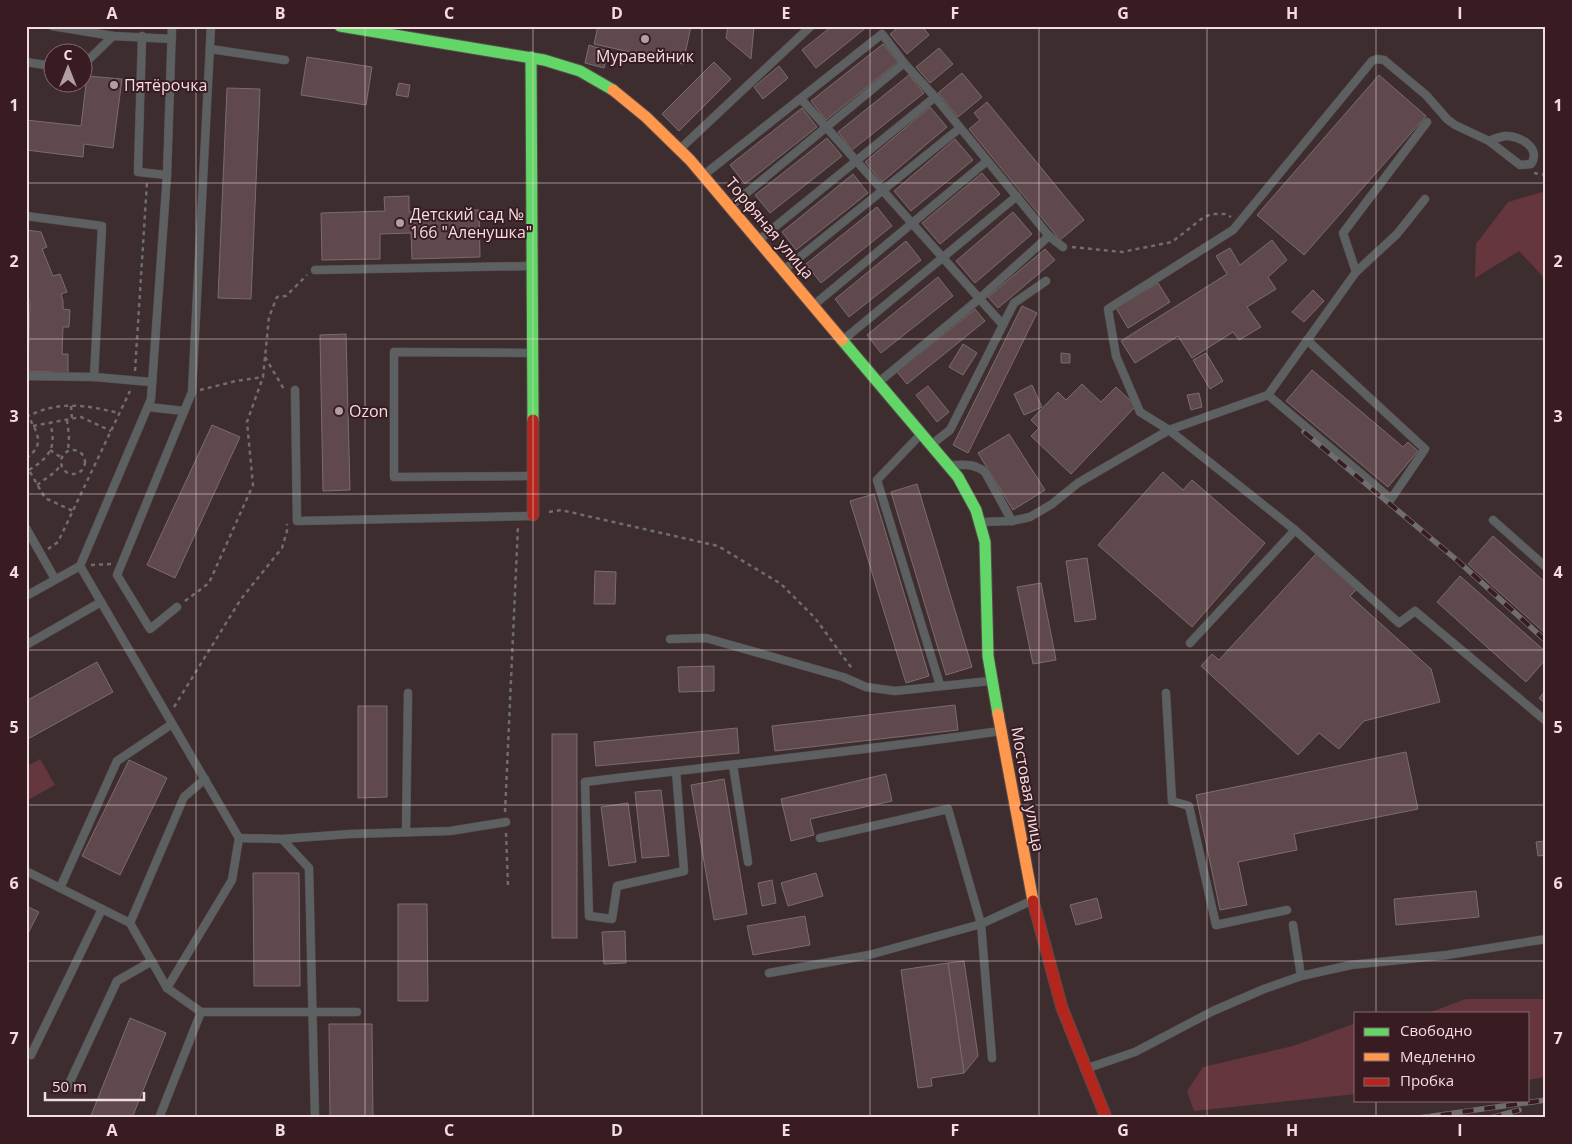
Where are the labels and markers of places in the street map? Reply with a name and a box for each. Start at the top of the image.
marker: Муравейник [639,33,651,45]
place label: Муравейник [596,45,695,67]
place label: Пятёрочка [124,74,207,96]
marker: Пятёрочка [108,79,120,91]
place label: Детский сад № 166 "Аленушка" [410,203,532,243]
marker: Детский сад № 166 "Аленушка" [394,217,406,229]
place label: Ozon [349,400,388,422]
marker: Ozon [333,405,345,417]

